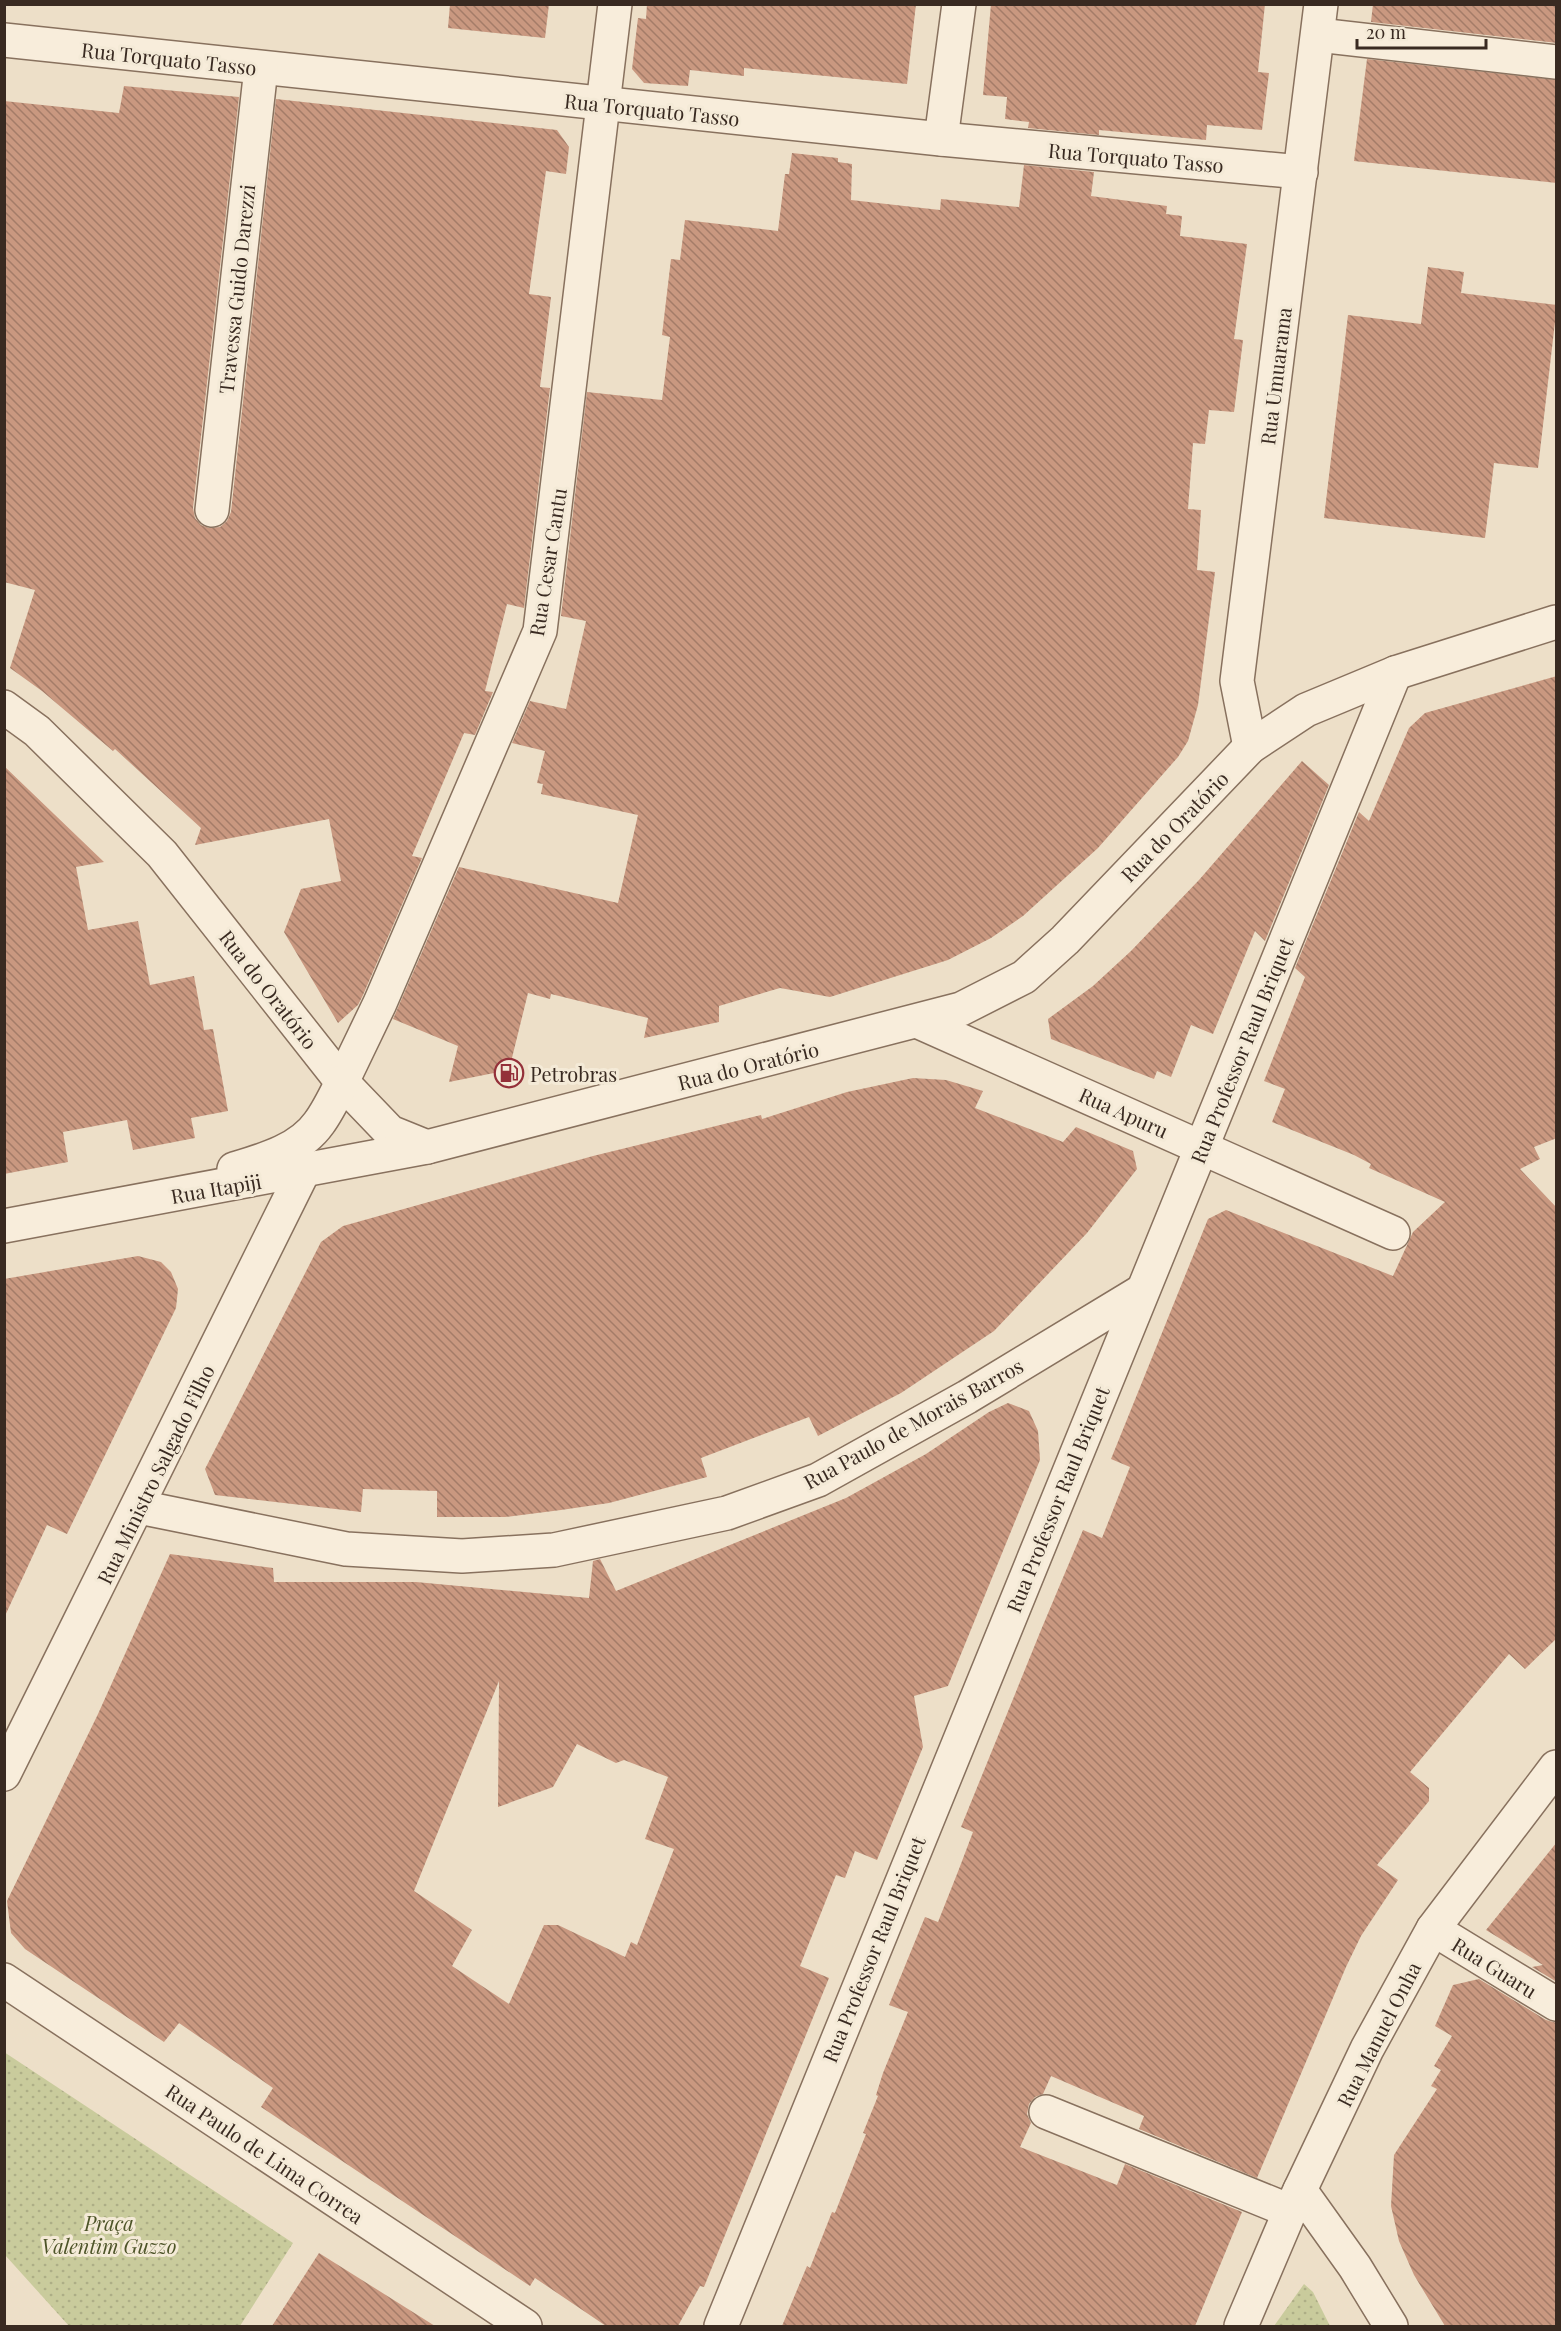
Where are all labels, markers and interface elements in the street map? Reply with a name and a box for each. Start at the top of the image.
scale bar [1357,12,1486,50]
text: 20 m [1366,20,1406,44]
street label: Rua Torquato Tasso [80,35,258,81]
street label: Rua Torquato Tasso [563,86,741,132]
street label: Rua Torquato Tasso [1047,136,1225,178]
street label: Travessa Guido Darezzi [212,183,260,395]
street label: Rua Umuarama [1253,306,1297,446]
street label: Rua Cesar Cantu [522,486,572,638]
street label: Rua do Oratório [1114,765,1234,887]
street label: Rua do Oratório [214,924,324,1054]
street label: Rua Professor Raul Briquet [1183,932,1299,1167]
street label: Rua do Oratório [675,1034,821,1096]
fuel station icon: Petrobras [493,1057,525,1089]
place label: Petrobras [530,1060,617,1087]
street label: Rua Apuru [1075,1080,1173,1144]
street label: Rua Itapiji [169,1167,264,1209]
street label: Rua Paulo de Morais Barros [798,1351,1028,1495]
street label: Rua Ministro Salgado Filho [90,1360,220,1588]
street label: Rua Professor Raul Briquet [999,1381,1115,1616]
street label: Rua Professor Raul Briquet [815,1831,931,2066]
street label: Rua Guaru [1447,1930,1543,2004]
street label: Rua Manuel Onha [1330,1957,1426,2111]
street label: Rua Paulo de Lima Correa [161,2077,369,2229]
park label: Praça Valentim Guzzo [42,2209,176,2259]

